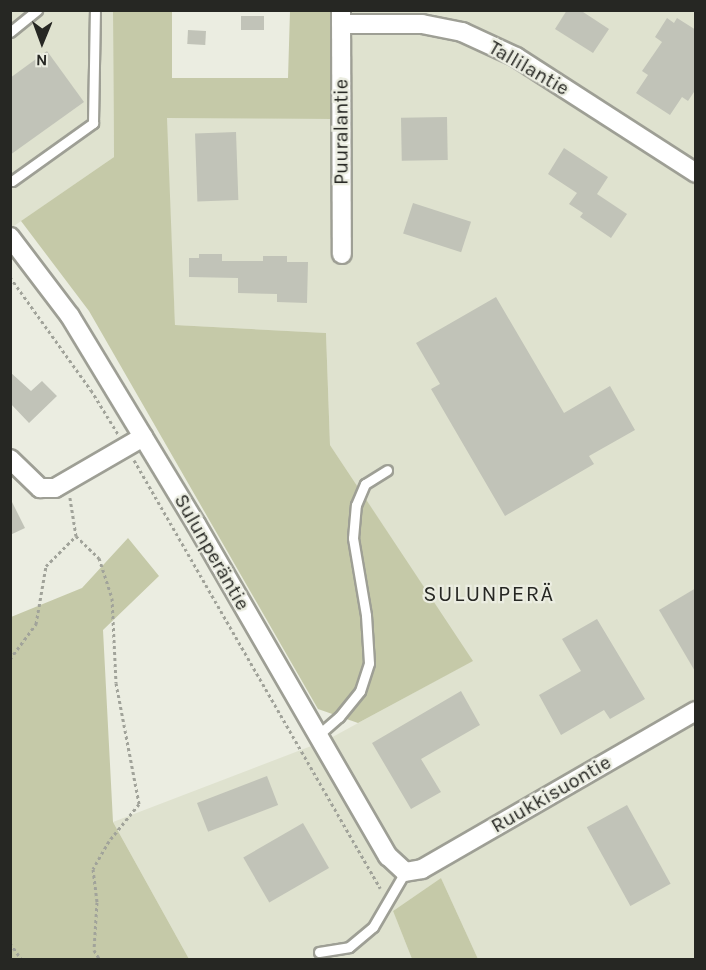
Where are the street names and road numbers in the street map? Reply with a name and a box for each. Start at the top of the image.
street label: Tallilantie [485,35,573,101]
street label: Puuralantie [329,79,353,185]
street label: Sulunperäntie [169,490,255,614]
street label: Ruukkisuontie [487,750,615,838]

